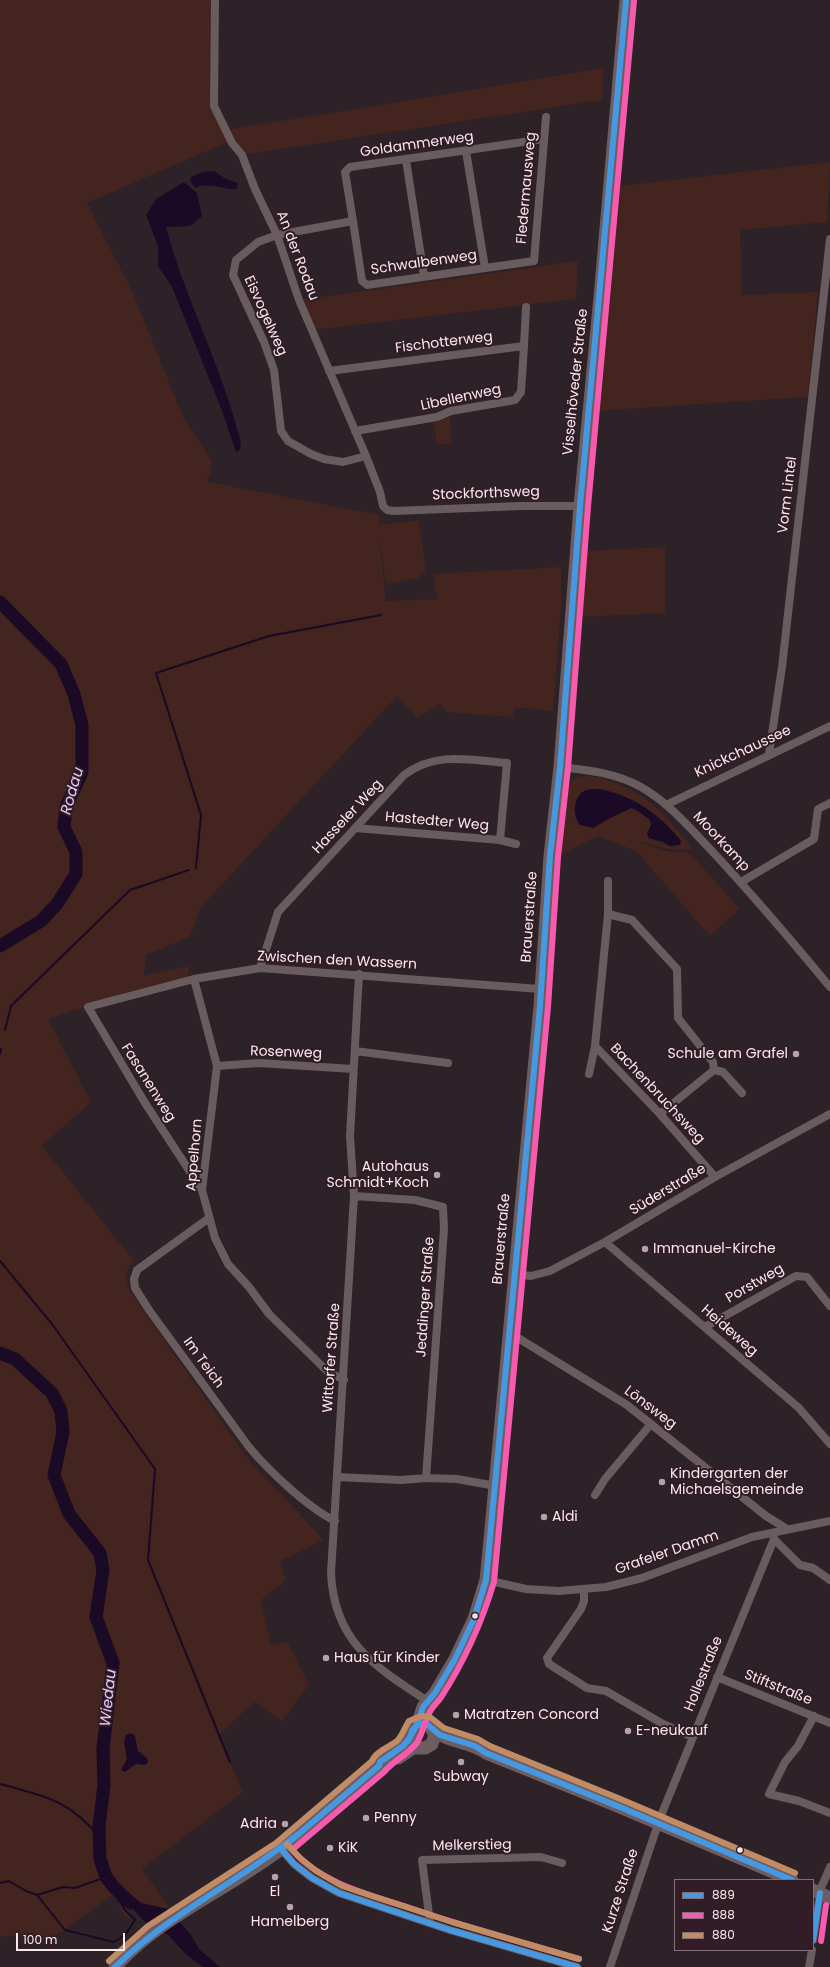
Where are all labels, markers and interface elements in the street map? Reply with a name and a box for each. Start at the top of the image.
street label: Goldammerweg [359,129,475,161]
street label: Fledermausweg [514,131,540,245]
street label: An der Rodau [272,209,322,303]
street label: Schwalbenweg [370,247,478,279]
street label: Eisvogelweg [240,273,290,359]
street label: Visselhöveder Straße [560,308,592,456]
street label: Fischotterweg [394,329,494,357]
street label: Libellenweg [419,381,503,415]
street label: Vorm Lintel [775,456,801,534]
street label: Stockforthsweg [432,484,540,504]
street label: Knickchaussee [692,722,794,782]
water label: Rodau [58,765,88,817]
street label: Hasseler Weg [309,776,387,858]
street label: Hastedter Weg [384,809,490,835]
street label: Moorkamp [689,809,753,875]
street label: Brauerstraße [518,871,542,963]
street label: Zwischen den Wassern [257,948,417,974]
street label: Bachenbruchsweg [606,1040,708,1148]
street label: Fasanenweg [117,1041,179,1125]
street label: Rosenweg [250,1043,322,1063]
place label: Schule am Grafel [668,1046,788,1062]
marker: Schule am Grafel [791,1049,801,1059]
street label: Appelhorn [183,1118,207,1192]
place label: Autohaus Schmidt+Koch [327,1159,429,1192]
street label: Süderstraße [627,1161,709,1219]
marker: Autohaus Schmidt+Koch [432,1170,442,1180]
street label: Brauerstraße [490,1193,514,1285]
street label: Jeddinger Straße [413,1236,439,1358]
place label: Immanuel-Kirche [653,1241,776,1257]
marker: Immanuel-Kirche [640,1244,650,1254]
street label: Porstweg [723,1261,787,1307]
street label: Heideweg [697,1302,761,1360]
street label: Wittorfer Straße [320,1303,344,1413]
street label: Im Teich [179,1334,227,1392]
street label: Lönsweg [621,1383,679,1433]
place label: Kindergarten der Michaelsgemeinde [670,1466,804,1498]
marker: Kindergarten der Michaelsgemeinde [657,1477,667,1487]
place label: Aldi [552,1509,578,1525]
marker: Aldi [539,1512,549,1522]
street label: Grafeler Damm [613,1527,721,1579]
unlabelled marker [470,1611,480,1621]
street label: Hollestraße [681,1634,727,1714]
place label: Haus für Kinder [334,1650,440,1666]
marker: Haus für Kinder [321,1653,331,1663]
street label: Stiftstraße [742,1667,814,1709]
water label: Wiedau [97,1668,121,1728]
place label: Matratzen Concord [464,1707,599,1723]
marker: Matratzen Concord [451,1710,461,1720]
place label: E-neukauf [636,1723,708,1739]
marker: E-neukauf [623,1726,633,1736]
marker: Subway [456,1757,466,1767]
place label: Subway [433,1769,489,1785]
place label: Penny [374,1810,417,1826]
marker: Penny [361,1813,371,1823]
place label: Adria [240,1816,277,1832]
marker: Adria [280,1819,290,1829]
street label: Melkerstieg [432,1837,512,1855]
place label: KiK [338,1840,358,1856]
marker: KiK [325,1843,335,1853]
unlabelled marker [735,1845,745,1855]
street label: Kurze Straße [599,1847,643,1935]
marker: El [270,1872,280,1882]
legend [674,1879,814,1951]
place label: El [270,1884,280,1900]
text: 889 [712,1886,735,1903]
marker: Hamelberg [285,1902,295,1912]
text: 888 [712,1906,735,1923]
place label: Hamelberg [251,1914,329,1930]
scale bar [18,1925,127,1951]
text: 880 [712,1926,735,1943]
text: 100 m [23,1931,57,1948]

